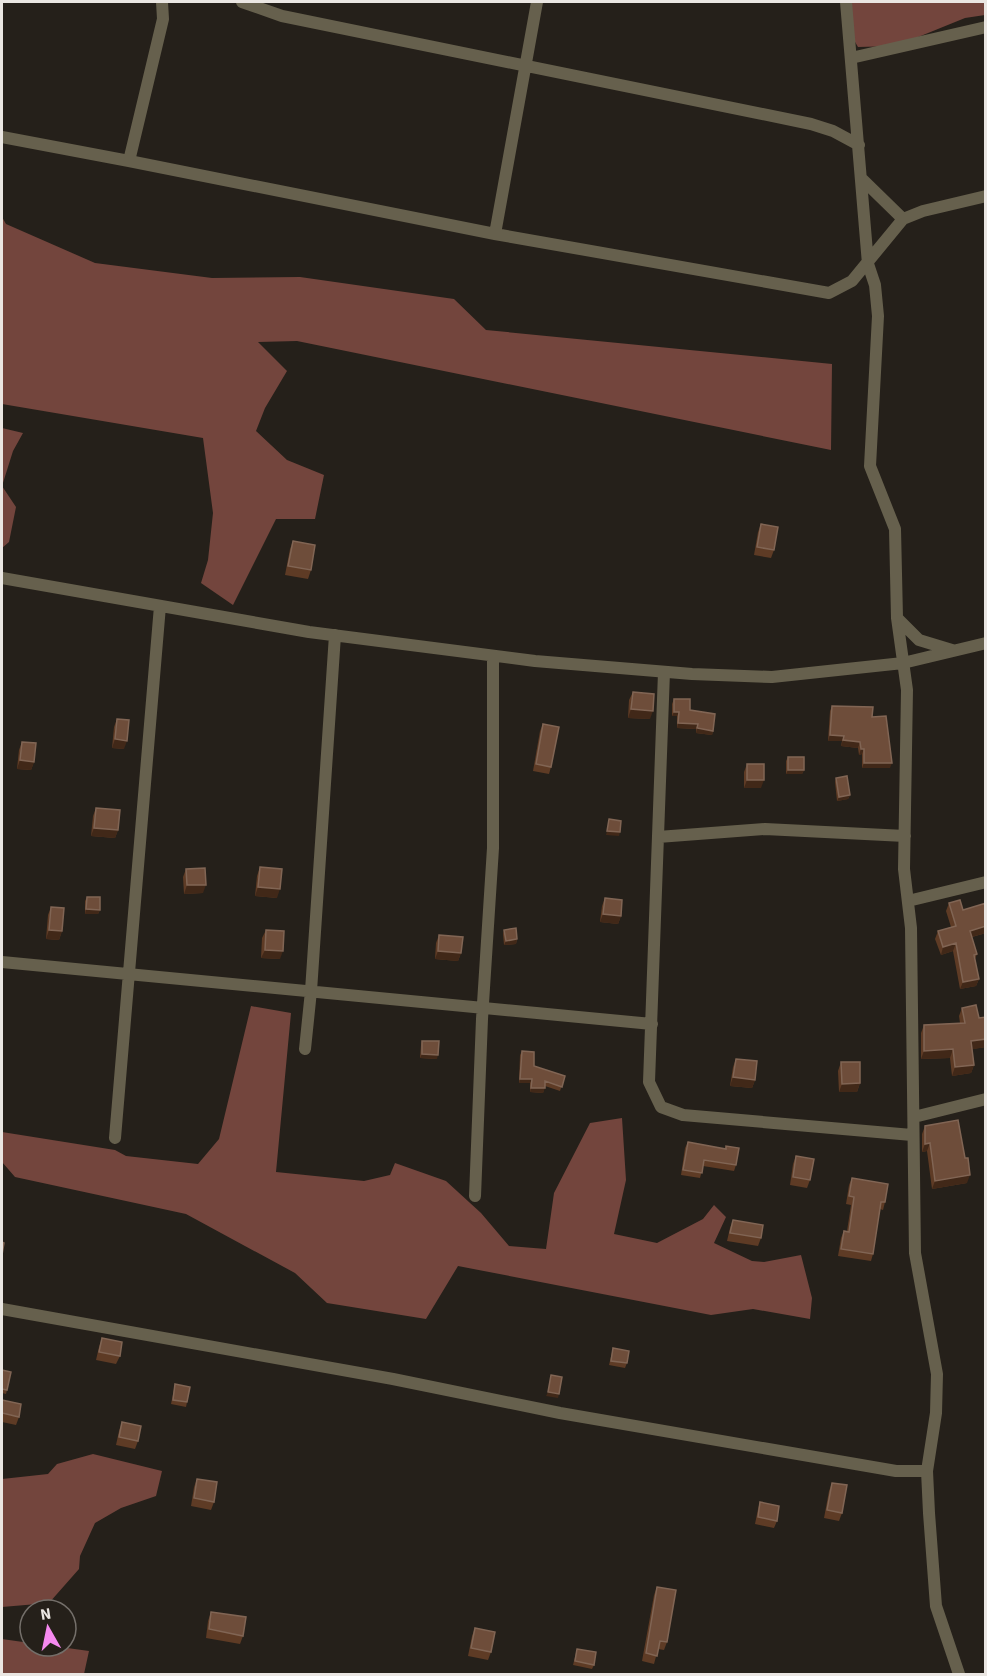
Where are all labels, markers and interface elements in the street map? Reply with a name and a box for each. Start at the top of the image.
north arrow [18,1598,78,1658]
text: N [39,1602,53,1626]

